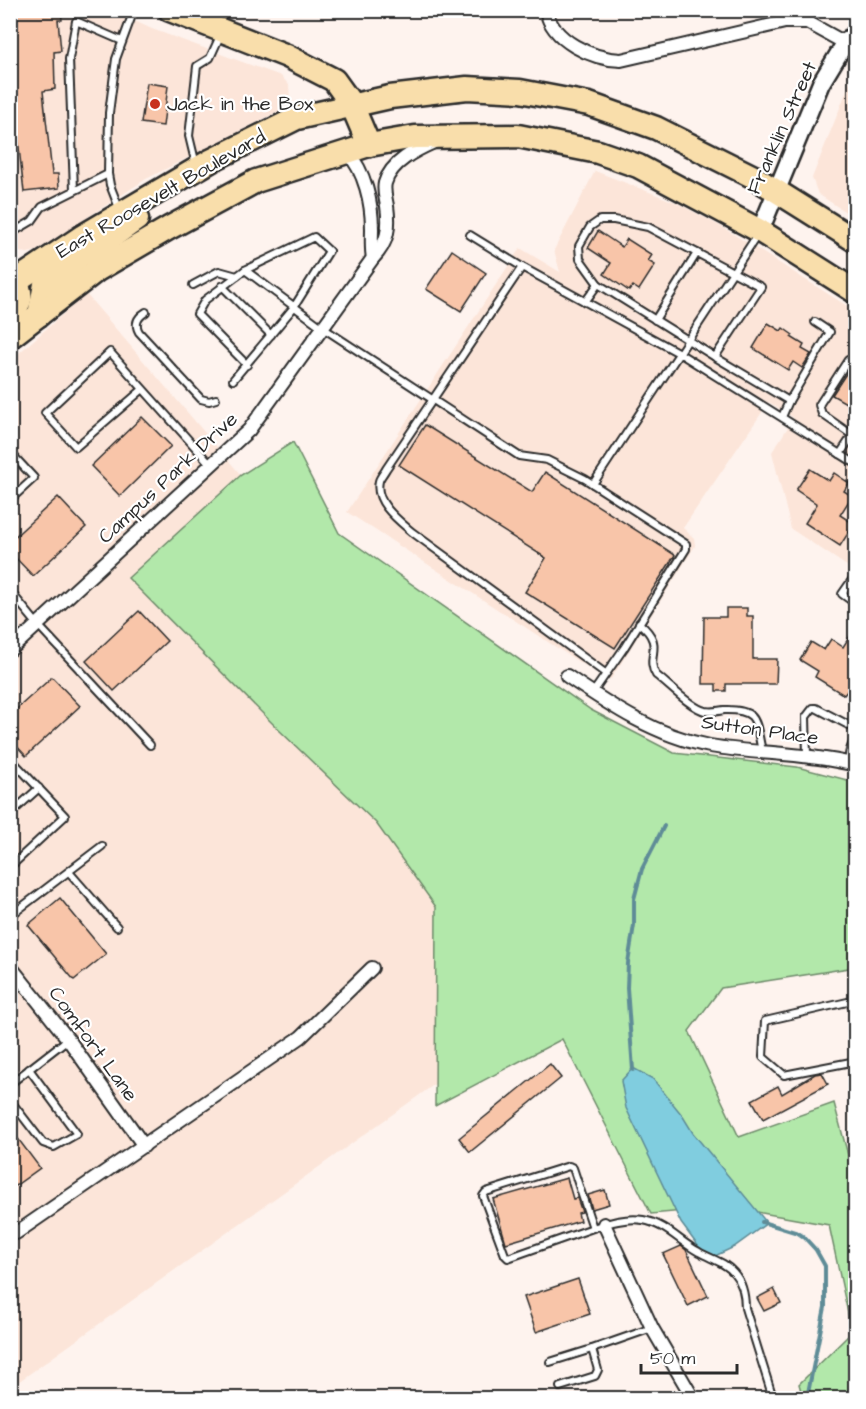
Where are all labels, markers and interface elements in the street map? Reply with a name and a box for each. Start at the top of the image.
street label: Franklin Street [740,57,824,199]
place label: Jack in the Box [167,90,314,118]
marker: Jack in the Box [148,97,162,111]
street label: East Roosevelt Boulevard [51,122,271,266]
street label: Campus Park Drive [92,406,244,550]
street label: Sutton Place [700,708,821,752]
street label: Comfort Lane [42,981,144,1107]
scale bar [641,1337,737,1375]
text: 50 m [650,1346,695,1371]

